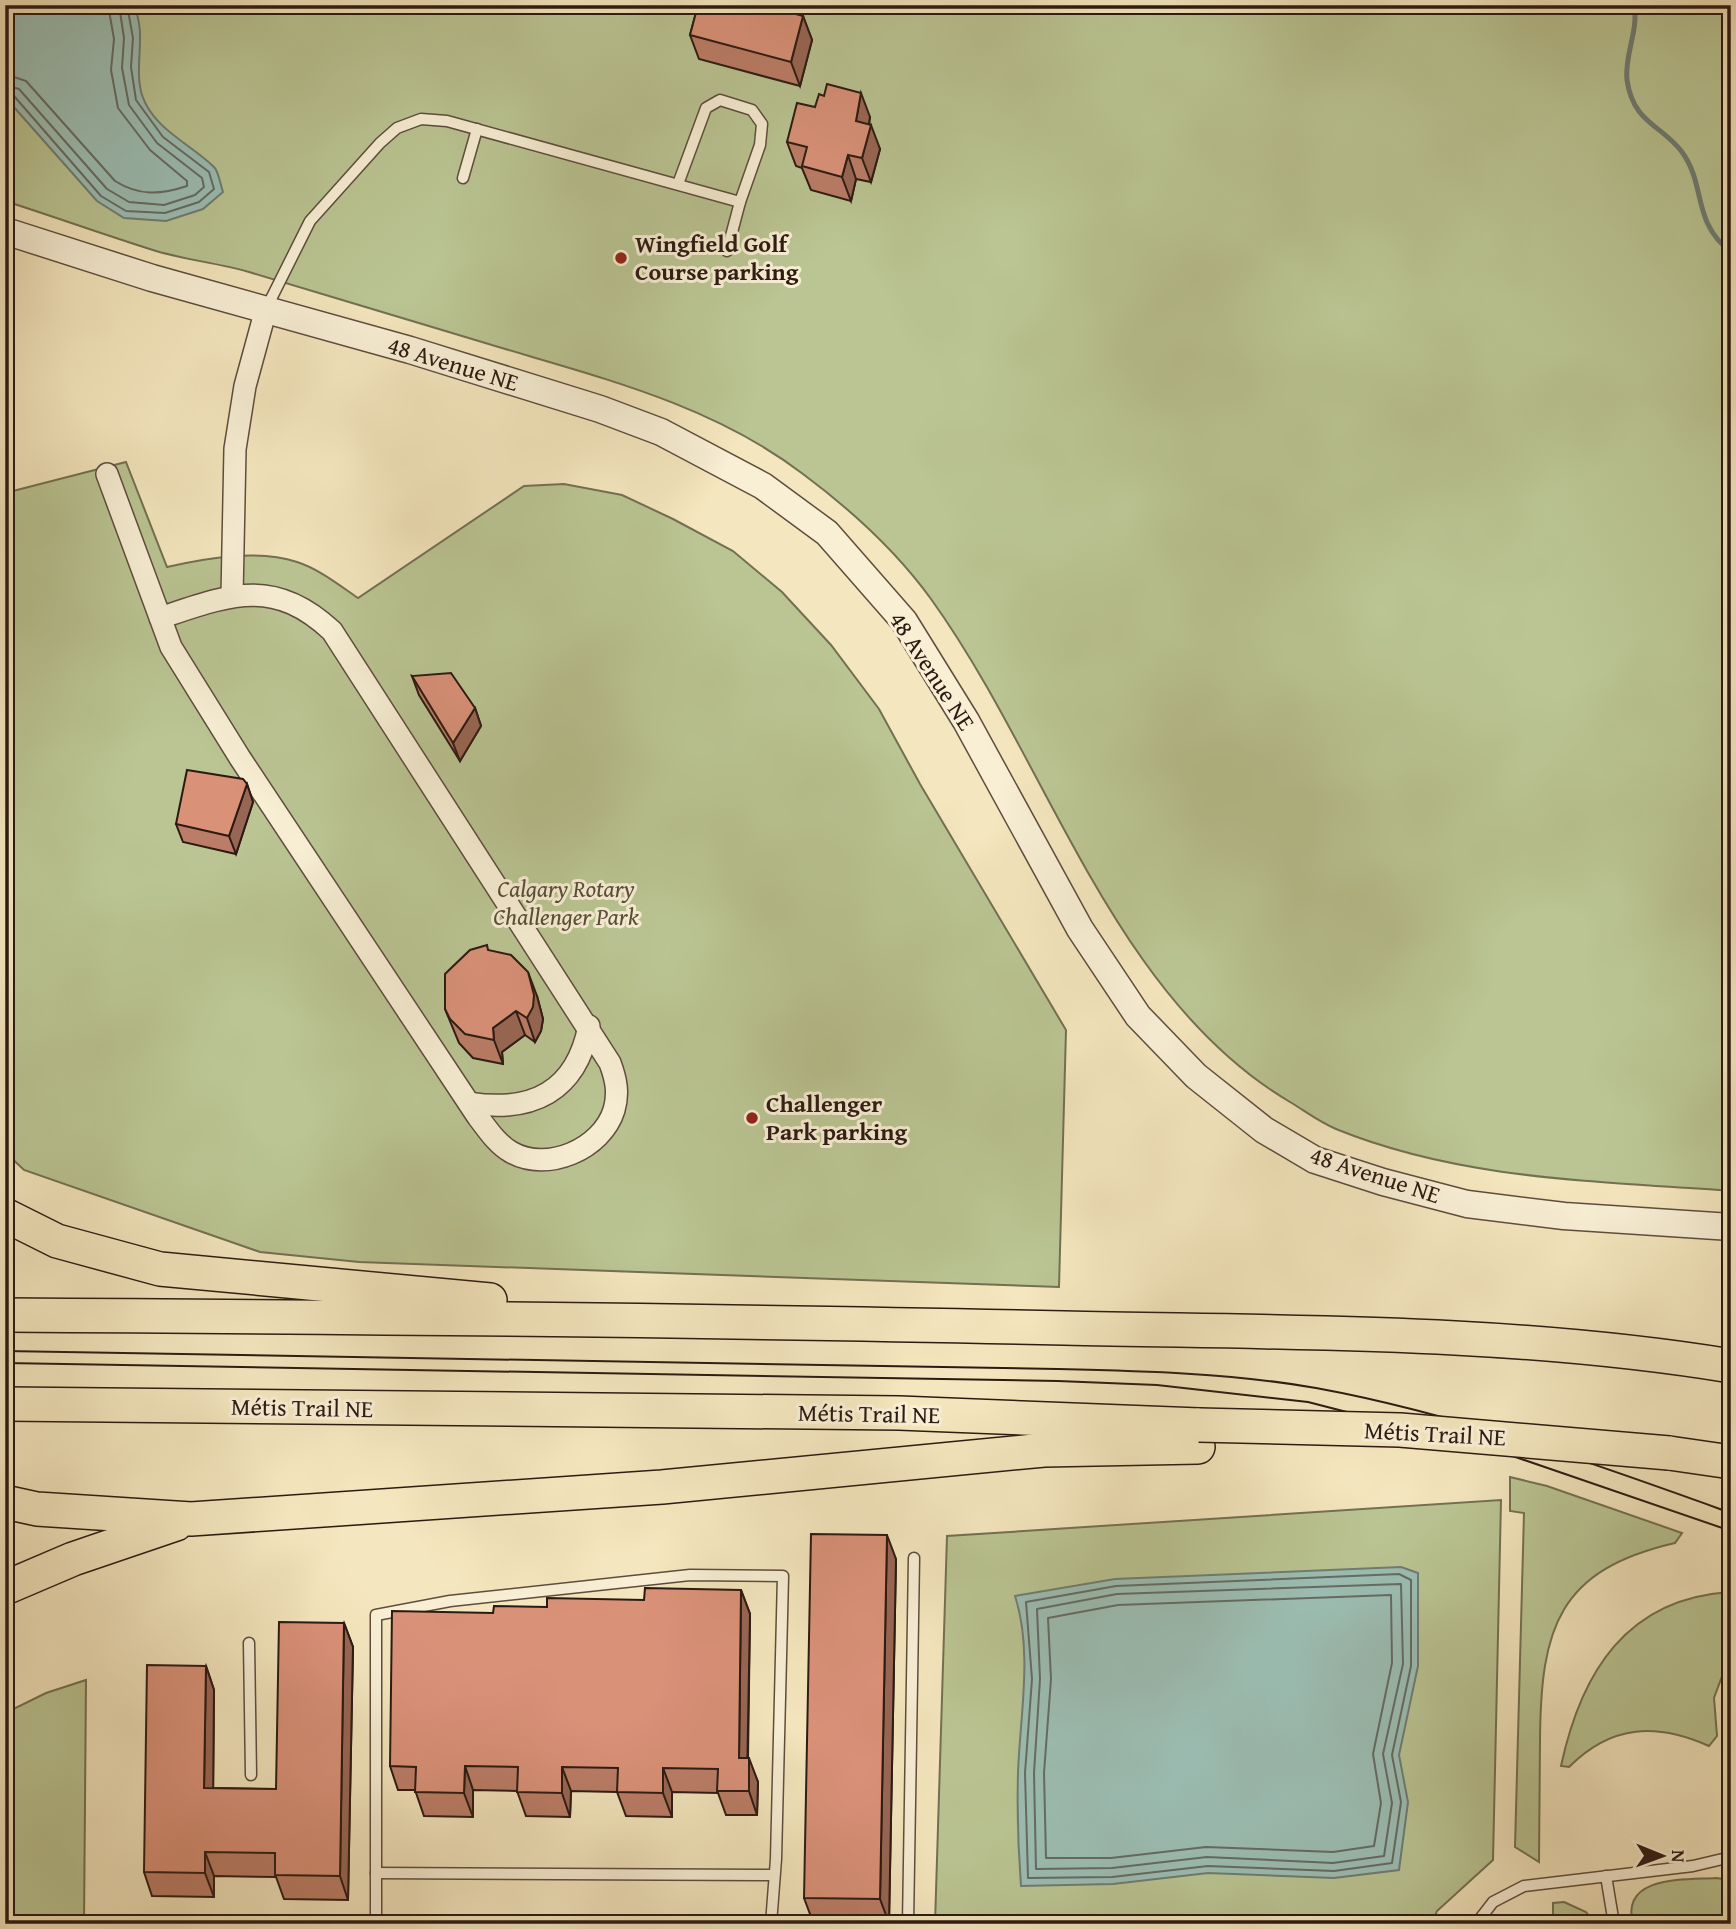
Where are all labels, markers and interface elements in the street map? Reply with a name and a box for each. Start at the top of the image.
place label: Wingfield Golf Course parking [635,226,799,289]
marker: Wingfield Golf Course parking [613,250,629,266]
street label: 48 Avenue NE [383,327,523,400]
street label: 48 Avenue NE [881,604,984,737]
park label: Calgary Rotary Challenger Park [493,871,639,934]
place label: Challenger Park parking [766,1086,907,1149]
marker: Challenger Park parking [744,1110,760,1126]
street label: 48 Avenue NE [1305,1137,1445,1212]
street label: Métis Trail NE [231,1389,373,1426]
street label: Métis Trail NE [798,1395,940,1432]
street label: Métis Trail NE [1363,1412,1507,1455]
north arrow [1628,1820,1698,1890]
text: N [1665,1850,1693,1863]

